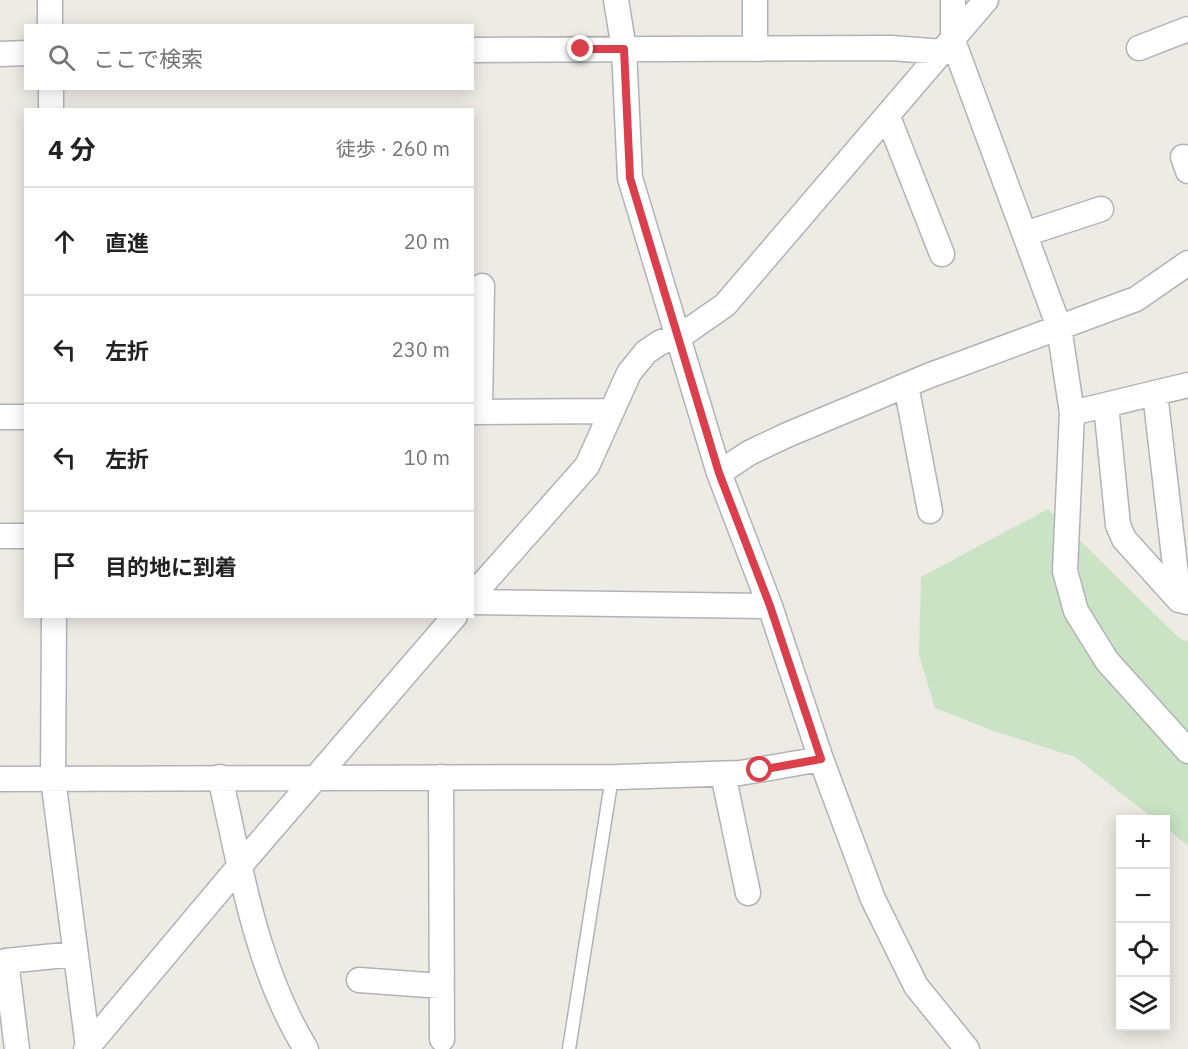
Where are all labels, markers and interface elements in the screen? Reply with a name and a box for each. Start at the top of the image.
search box [24,24,474,90]
route end [567,35,593,61]
icon: search [45,41,78,74]
text: ここで検索 [93,44,203,73]
text: 4 分 [48,132,96,166]
text: 徒歩 · 260 m [336,135,450,162]
icon: ahead [48,225,81,258]
text: 直進 [105,228,149,257]
text: 20 m [404,228,450,255]
icon: left [48,333,81,366]
text: 左折 [105,336,149,365]
text: 230 m [392,336,450,363]
icon: left [48,441,81,474]
text: 左折 [105,444,149,473]
text: 10 m [404,444,450,471]
icon: arrive [48,549,81,582]
text: 目的地に到着 [105,552,237,581]
route start [746,756,772,782]
map controls [1116,815,1170,1031]
button: + [1116,815,1170,869]
button: − [1116,869,1170,923]
button: locate [1116,923,1170,977]
button: layers [1116,977,1170,1031]

